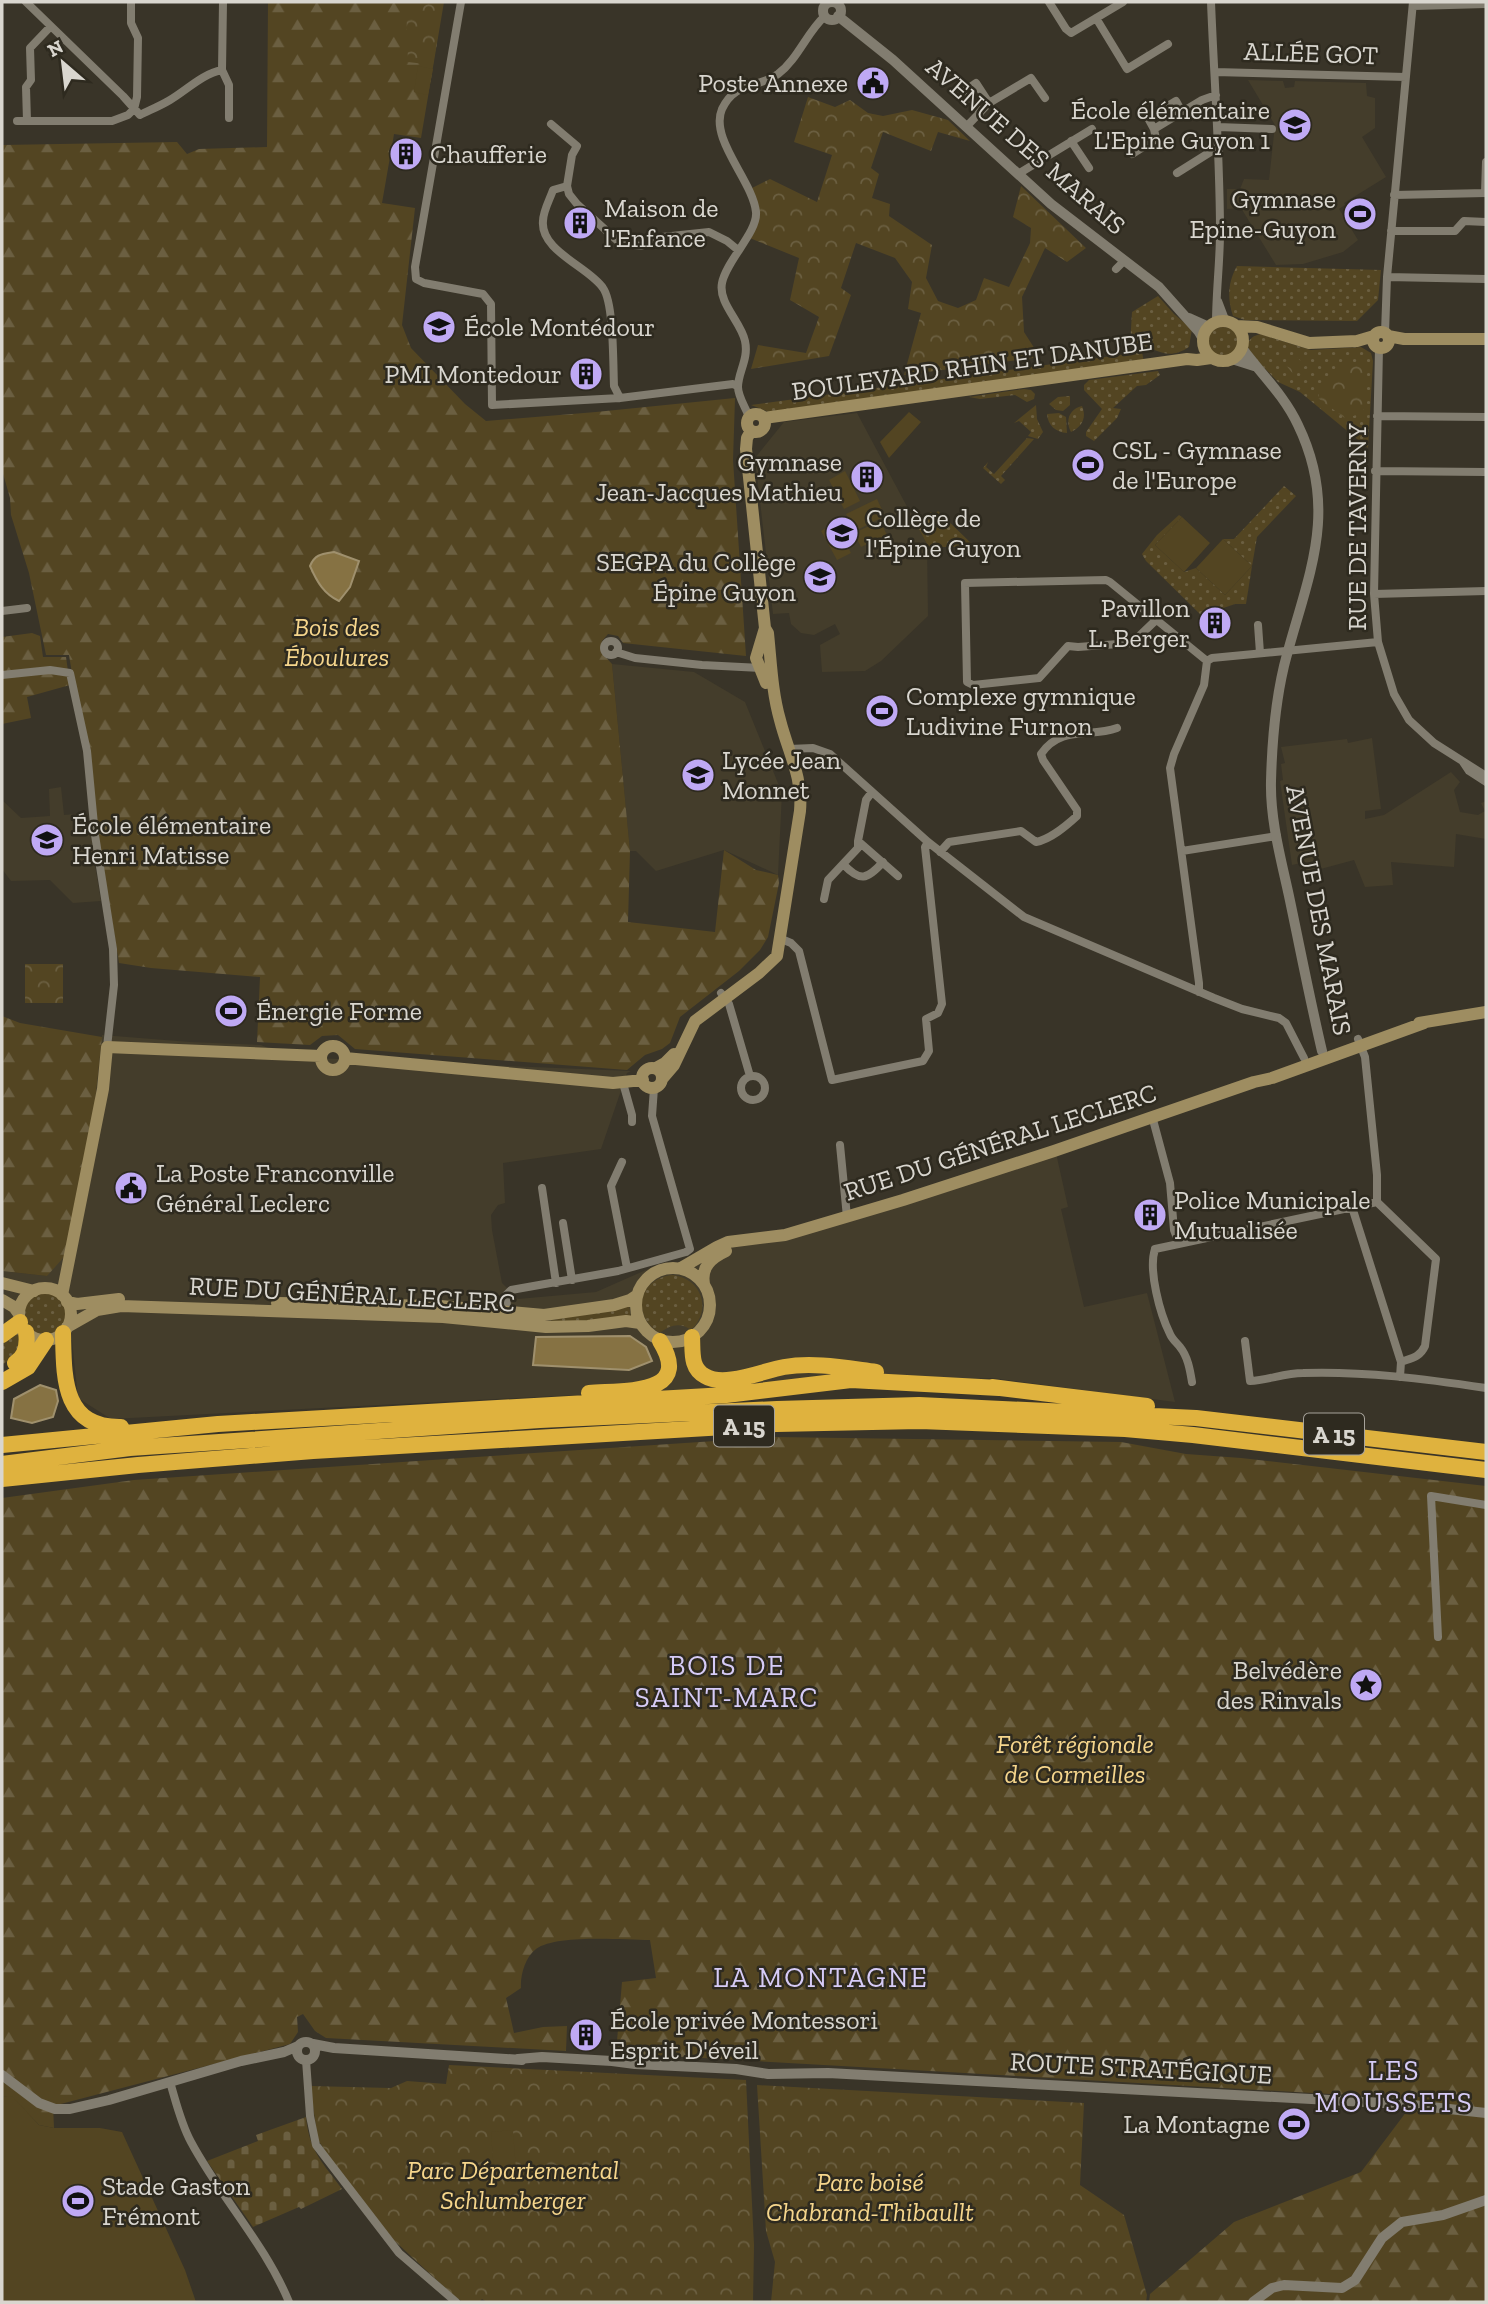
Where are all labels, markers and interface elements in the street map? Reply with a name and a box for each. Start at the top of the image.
north arrow [28,28,98,98]
text: N [43,35,67,62]
street label: ALLÉE GOT [1243,35,1379,71]
street label: AVENUE DES MARAIS [920,51,1132,241]
public building icon: Poste Annexe [854,64,892,102]
place label: Poste Annexe [698,67,848,99]
place label: École élémentaire L'Epine Guyon 1 [1071,94,1270,156]
school or university icon: École élémentaire L'Epine Guyon 1 [1276,106,1314,144]
building icon: Chaufferie [387,135,425,173]
place label: Chaufferie [430,138,547,170]
place label: Gymnase Epine-Guyon [1190,183,1336,245]
place label: Maison de l'Enfance [604,192,719,254]
sports icon: Gymnase Epine-Guyon [1341,195,1379,233]
building icon: Maison de l'Enfance [561,204,599,242]
school or university icon: École Montédour [420,308,458,346]
place label: École Montédour [464,311,655,343]
street label: BOULEVARD RHIN ET DANUBE [790,325,1154,407]
building icon: PMI Montedour [567,355,605,393]
place label: PMI Montedour [384,358,562,390]
street label: RUE DE TAVERNY [1341,423,1373,631]
place label: CSL - Gymnase de l'Europe [1112,434,1282,496]
place label: Gymnase Jean-Jacques Mathieu [596,446,842,508]
sports icon: CSL - Gymnase de l'Europe [1069,446,1107,484]
building icon: Gymnase Jean-Jacques Mathieu [848,458,886,496]
place label: Collège de l'Épine Guyon [866,502,1021,564]
school or university icon: Collège de l'Épine Guyon [823,514,861,552]
place label: SEGPA du Collège Épine Guyon [596,546,796,608]
school or university icon: SEGPA du Collège Épine Guyon [801,558,839,596]
place label: Pavillon L. Berger [1088,592,1190,654]
building icon: Pavillon L. Berger [1196,604,1234,642]
park label: Bois des Éboulures [285,611,389,673]
place label: Complexe gymnique Ludivine Furnon [906,680,1136,742]
sports icon: Complexe gymnique Ludivine Furnon [863,692,901,730]
place label: Lycée Jean Monnet [722,744,841,806]
school or university icon: Lycée Jean Monnet [679,756,717,794]
street label: AVENUE DES MARAIS [1279,782,1359,1038]
place label: École élémentaire Henri Matisse [72,809,271,871]
school or university icon: École élémentaire Henri Matisse [28,821,66,859]
sports icon: Énergie Forme [212,992,250,1030]
place label: Énergie Forme [256,995,422,1027]
street label: RUE DU GÉNÉRAL LECLERC [840,1076,1160,1208]
place label: La Poste Franconville Général Leclerc [156,1157,395,1219]
public building icon: La Poste Franconville Général Leclerc [112,1169,150,1207]
place label: Police Municipale Mutualisée [1174,1184,1370,1246]
building icon: Police Municipale Mutualisée [1131,1196,1169,1234]
street label: RUE DU GÉNÉRAL LECLERC [188,1269,516,1319]
road number: A 15 [714,1406,774,1446]
road number: A 15 [1304,1414,1364,1454]
district label: BOIS DE SAINT-MARC [635,1649,819,1714]
place label: Belvédère des Rinvals [1216,1654,1342,1716]
place icon: Belvédère des Rinvals [1347,1666,1385,1704]
park label: Forêt régionale de Cormeilles [996,1728,1154,1790]
district label: LA MONTAGNE [713,1961,929,1994]
place label: École privée Montessori Esprit D'éveil [610,2004,878,2066]
building icon: École privée Montessori Esprit D'éveil [567,2016,605,2054]
street label: ROUTE STRATÉGIQUE [1009,2045,1273,2091]
district label: LES MOUSSETS [1314,2054,1474,2119]
sports icon: La Montagne [1275,2105,1313,2143]
place label: La Montagne [1123,2108,1270,2140]
park label: Parc Départemental Schlumberger [407,2154,619,2216]
park label: Parc boisé Chabrand-Thibaullt [766,2166,974,2228]
place label: Stade Gaston Frémont [102,2170,250,2232]
sports icon: Stade Gaston Frémont [59,2182,97,2220]

